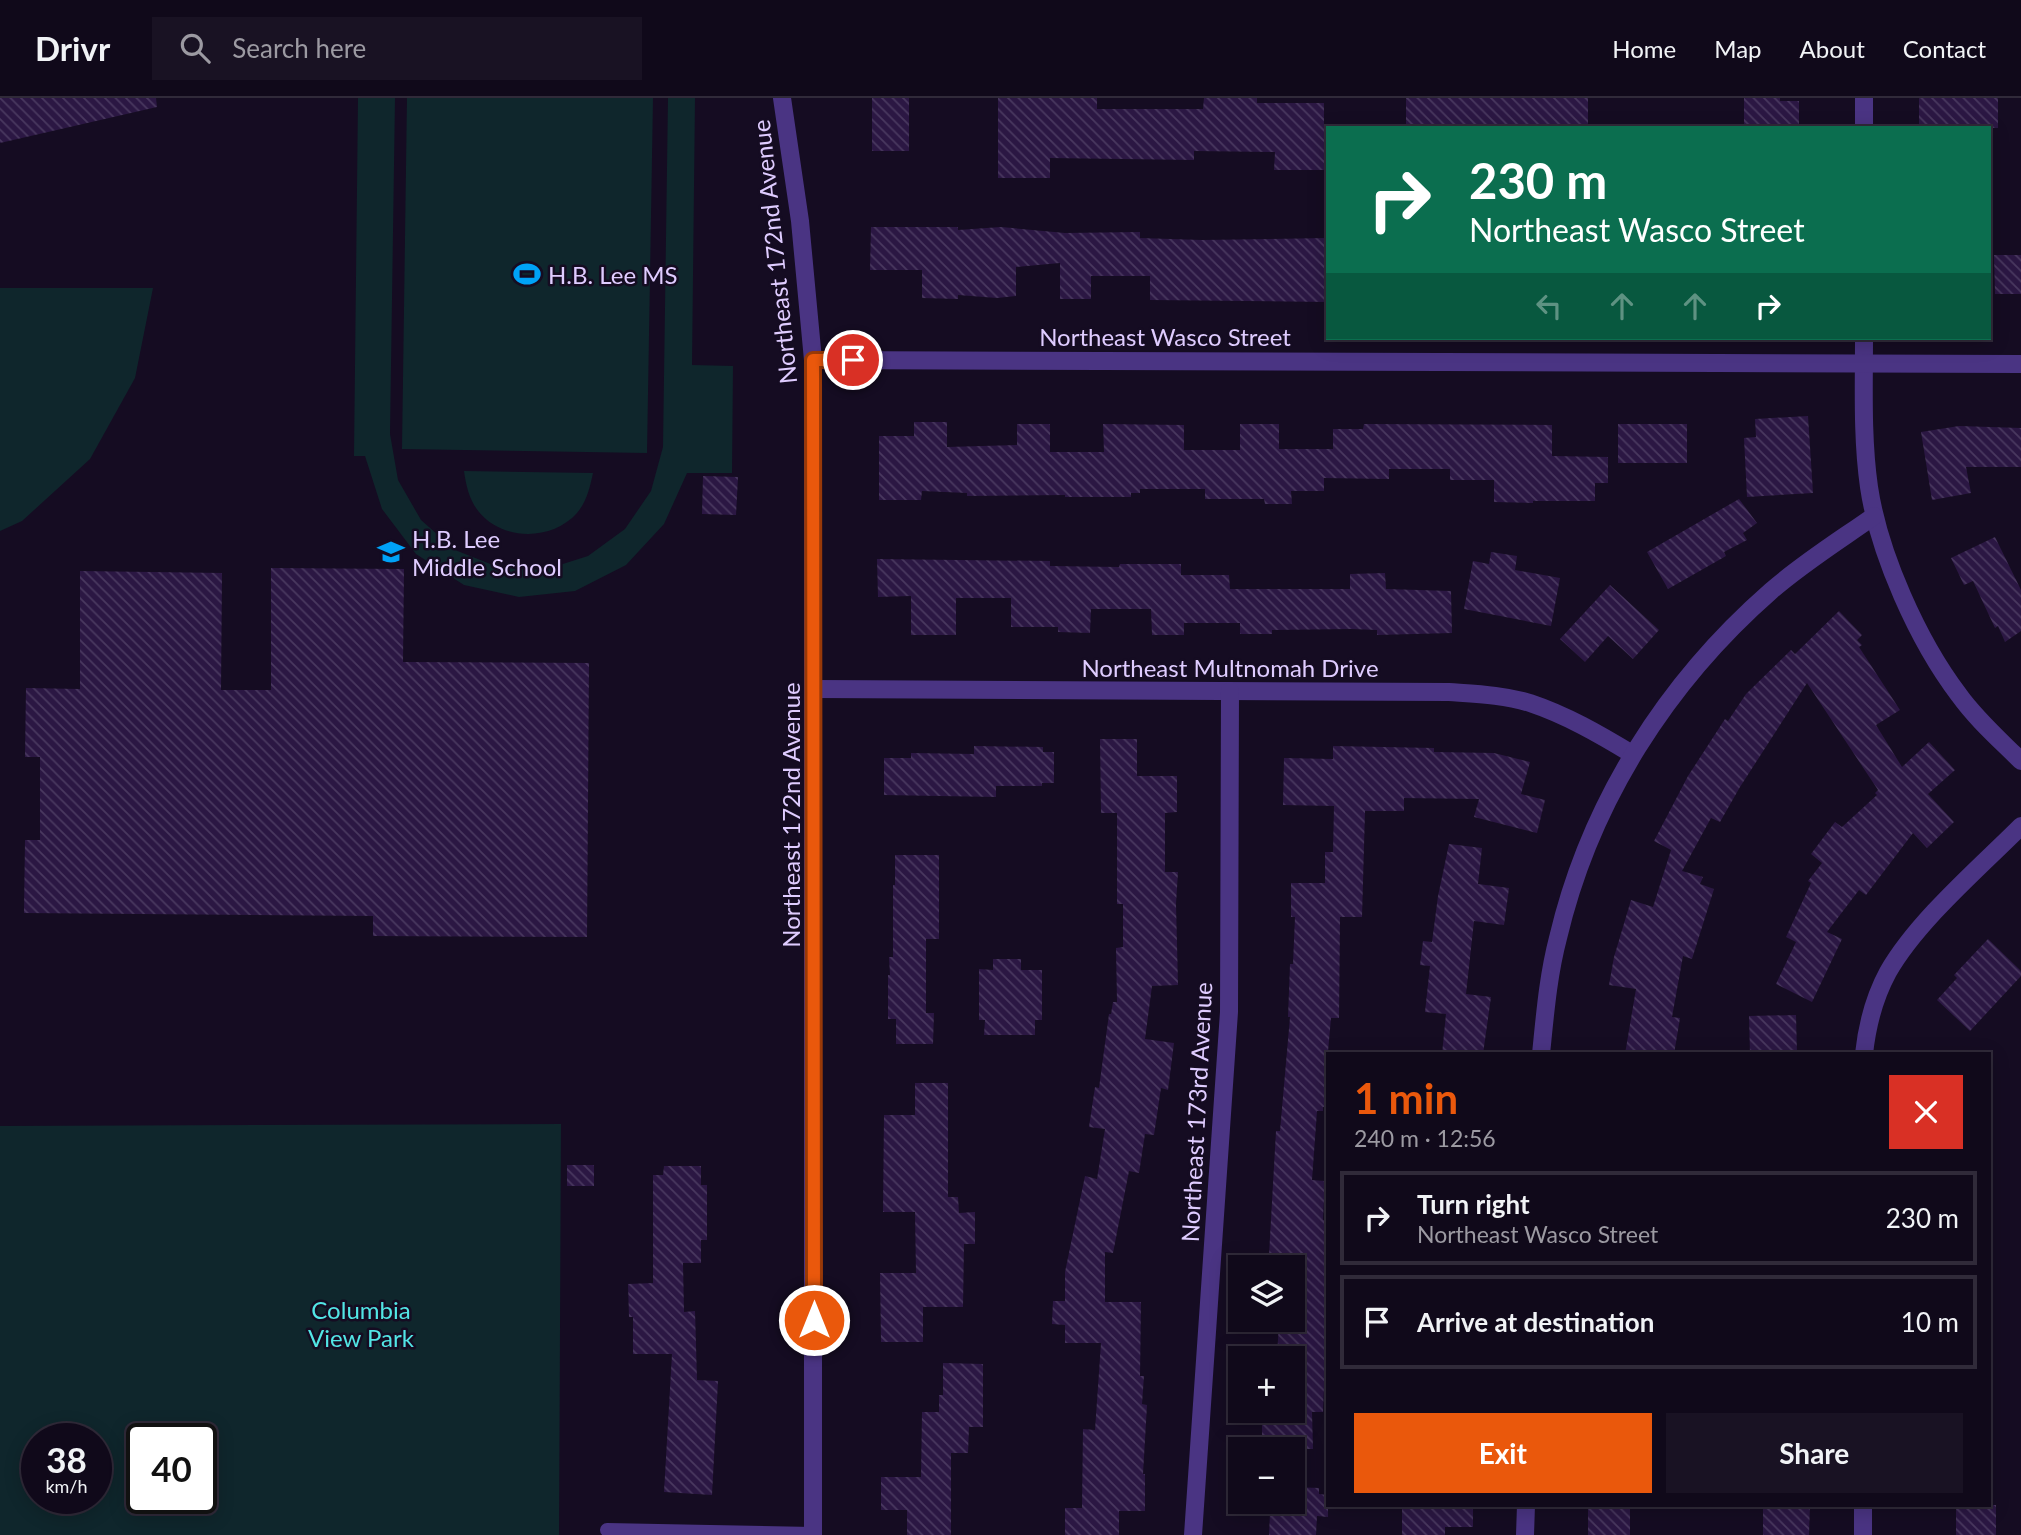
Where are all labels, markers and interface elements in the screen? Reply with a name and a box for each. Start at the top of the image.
search box [152,17,642,80]
text: Drivr [35,28,110,68]
icon: search [176,29,214,67]
text: Search here [232,32,366,64]
text: Home [1612,34,1676,63]
text: Map [1714,34,1762,63]
text: About [1800,34,1865,63]
text: Contact [1903,34,1986,63]
street label: Northeast 172nd Avenue [746,119,802,385]
text: 230 m [1469,151,1607,209]
icon: right [1354,154,1445,245]
text: Northeast Wasco Street [1469,210,1805,249]
sports icon: H.B. Lee MS [512,259,542,289]
place label: H.B. Lee MS [548,260,678,289]
icon: left [1530,287,1568,325]
icon: ahead [1603,287,1641,325]
icon: ahead [1676,287,1714,325]
icon: right [1749,287,1787,325]
street label: Northeast Wasco Street [1039,322,1291,351]
pin [823,330,883,390]
icon: arrive [834,341,872,379]
place label: H.B. Lee Middle School [412,524,562,581]
school or university icon: H.B. Lee Middle School [376,537,406,567]
street label: Northeast Multnomah Drive [1081,653,1379,682]
street label: Northeast 172nd Avenue [776,682,805,948]
street label: Northeast 173rd Avenue [1175,981,1217,1243]
text: 1 min [1354,1073,1458,1123]
button: close [1889,1075,1963,1149]
text: 240 m · 12:56 [1354,1124,1496,1152]
text: Turn right [1417,1188,1530,1220]
icon: right [1358,1199,1396,1237]
text: 230 m [1886,1202,1959,1234]
text: Northeast Wasco Street [1417,1220,1658,1248]
map controls [1228,1255,1305,1514]
button: layers [1228,1255,1305,1332]
position arrow [777,1283,851,1357]
park label: Columbia View Park [308,1295,415,1352]
icon: arrive [1358,1303,1396,1341]
text: Arrive at destination [1417,1306,1654,1338]
text: 10 m [1901,1306,1959,1338]
button: + [1228,1346,1305,1423]
button: Exit [1354,1413,1652,1493]
button: Share [1666,1413,1963,1493]
speed limit sign: 40 [126,1423,217,1514]
button: − [1228,1437,1305,1514]
text: 38 [46,1438,87,1480]
text: km/h [45,1475,88,1497]

